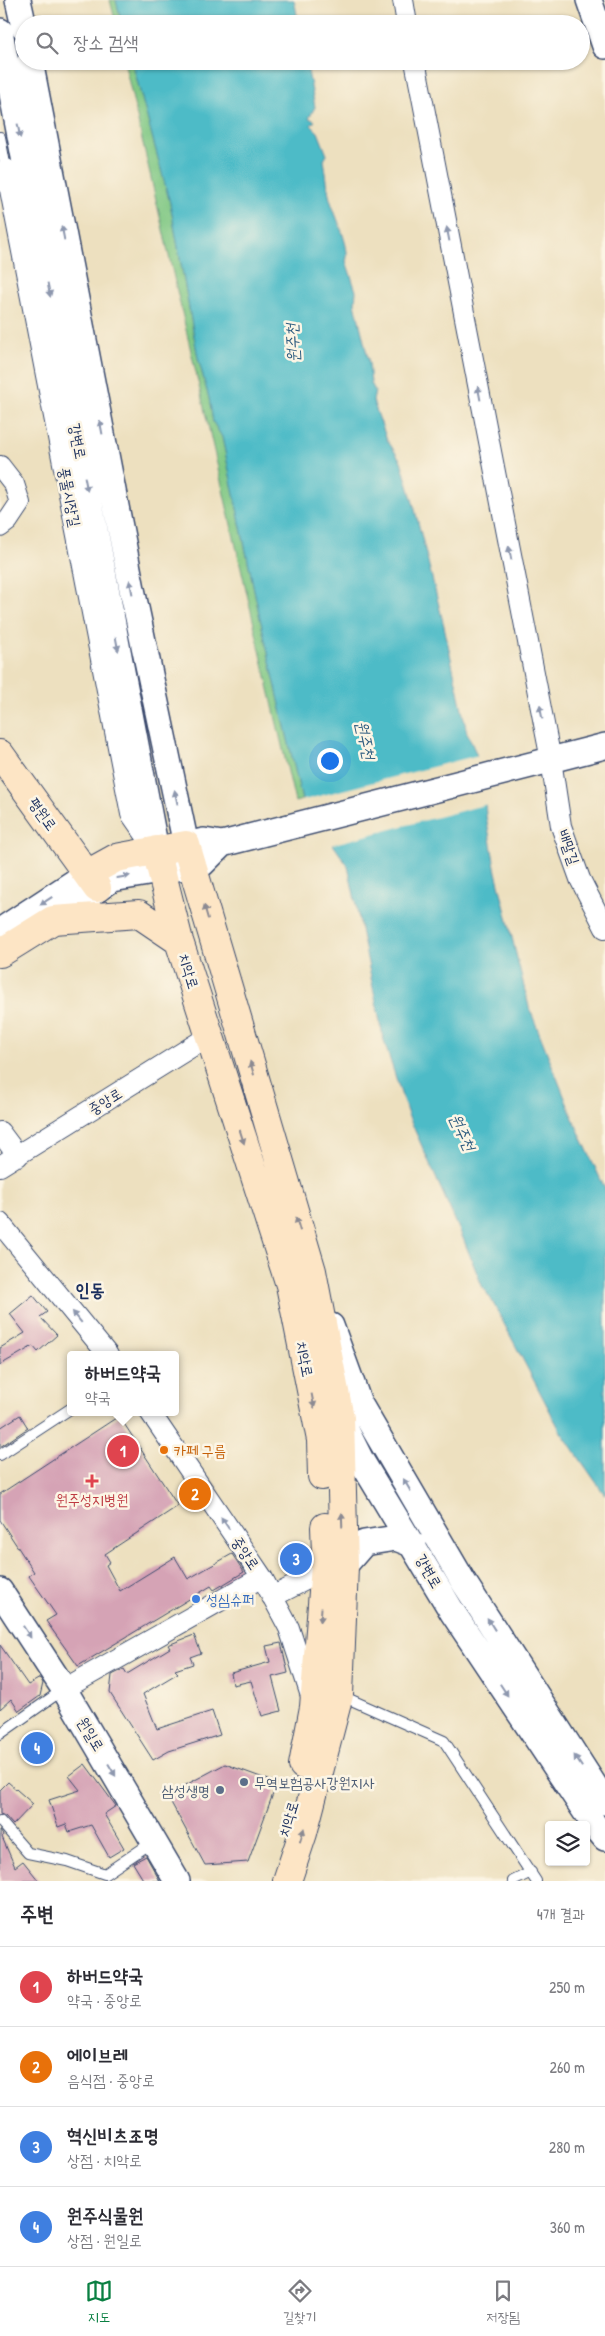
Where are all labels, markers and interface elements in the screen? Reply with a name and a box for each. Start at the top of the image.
search box [15,15,590,70]
icon: search [33,29,61,57]
text: 장소 검색 [73,29,139,55]
one-way arrow [15,123,23,138]
one-way arrow [59,225,67,241]
one-way arrow [444,225,452,241]
one-way arrow [46,283,54,299]
water label: 원주천 [280,321,304,363]
one-way arrow [475,385,483,401]
one-way arrow [96,419,104,435]
street label: 강변로 [64,421,92,461]
street label: 풍물시장길 [54,465,86,529]
one-way arrow [83,477,91,493]
one-way arrow [506,544,514,560]
one-way arrow [127,578,135,594]
one-way arrow [113,636,121,651]
one-way arrow [537,704,545,720]
water label: 원주천 [351,719,381,763]
your location [317,748,343,774]
one-way arrow [172,789,180,804]
street label: 평원로 [24,793,62,835]
street label: 배말길 [553,826,585,868]
one-way arrow [116,872,132,880]
one-way arrow [39,896,52,906]
one-way arrow [202,905,210,920]
street label: 치악로 [174,951,204,991]
one-way arrow [248,1061,256,1076]
street label: 중앙로 [84,1082,126,1120]
water label: 원주천 [445,1110,482,1156]
one-way arrow [238,1130,246,1145]
one-way arrow [294,1216,302,1231]
district label: 인동 [76,1277,104,1302]
one-way arrow [72,1311,83,1324]
street label: 치악로 [291,1339,319,1379]
popup [67,1351,179,1416]
text: 하버드약국 [85,1359,161,1385]
text: 약국 [85,1386,111,1408]
one-way arrow [310,1394,318,1410]
pin: 1 [107,1432,139,1470]
place label: 카페 구름 [174,1440,226,1461]
marker: 카페 구름 [158,1444,170,1456]
marker: 원주성지병원 [85,1474,99,1488]
pin: 2 [179,1475,211,1513]
one-way arrow [402,1478,411,1491]
place label: 원주성지병원 [56,1489,128,1510]
one-way arrow [338,1511,346,1527]
one-way arrow [220,1516,230,1530]
street label: 중앙로 [227,1532,265,1574]
pin: 3 [280,1540,312,1578]
street label: 강변로 [411,1550,447,1592]
place label: 성심슈퍼 [206,1589,254,1610]
marker: 성심슈퍼 [190,1593,202,1605]
one-way arrow [317,1608,325,1624]
one-way arrow [486,1617,495,1631]
one-way arrow [22,1625,31,1638]
one-way arrow [499,1684,509,1697]
street label: 원일로 [73,1713,109,1755]
pin: 4 [21,1729,53,1767]
one-way arrow [574,1754,583,1768]
one-way arrow [108,1763,117,1776]
place label: 무역보험공사강원지사 [254,1772,375,1793]
marker: 무역보험공사강원지사 [238,1776,250,1788]
place label: 삼성생명 [162,1780,210,1801]
marker: 삼성생명 [214,1784,226,1796]
street label: 치악로 [273,1799,303,1839]
map controls [545,1821,590,1866]
button: layers [545,1821,590,1866]
one-way arrow [299,1827,307,1842]
text: 주변 [20,1899,54,1928]
text: 4개 결과 [537,1903,585,1925]
text: 하버드약국 [67,1962,143,1988]
text: 1 [33,1976,39,1998]
text: 250 m [549,1976,585,1998]
text: 약국 · 중앙로 [67,1989,142,2011]
text: 에이브레 [67,2042,128,2068]
text: 2 [32,2056,40,2078]
text: 260 m [549,2056,585,2078]
text: 음식점 · 중앙로 [67,2069,155,2091]
text: 혁신비츠조명 [67,2122,159,2148]
text: 3 [32,2136,40,2158]
text: 280 m [549,2136,585,2158]
text: 상점 · 치악로 [67,2149,142,2171]
text: 원주식물원 [67,2202,143,2228]
text: 4 [33,2216,39,2238]
text: 360 m [550,2216,585,2238]
text: 상점 · 원일로 [67,2229,142,2251]
tab: 지도 [85,2277,113,2327]
tab: 길찾기 [283,2277,316,2327]
tab: 저장됨 [486,2277,520,2327]

